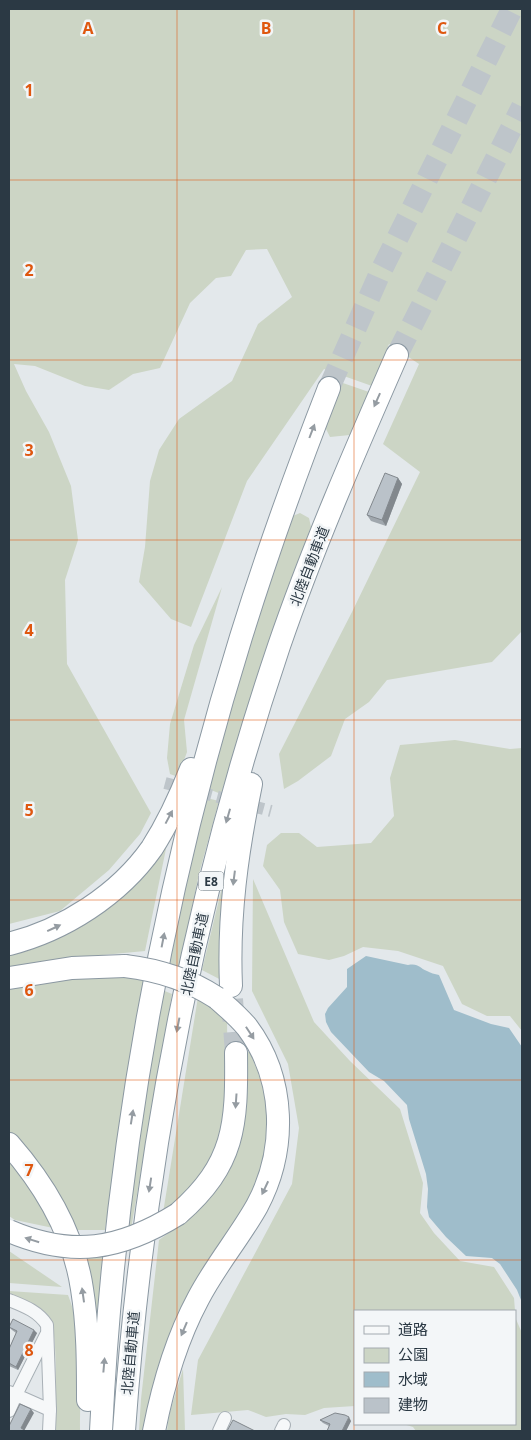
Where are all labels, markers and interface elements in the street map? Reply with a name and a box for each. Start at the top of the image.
text: A [82,17,94,39]
text: B [261,17,271,39]
text: C [437,17,447,39]
text: 1 [24,79,34,101]
text: 2 [24,259,34,281]
one-way arrow [373,393,381,407]
one-way arrow [309,424,316,439]
text: 3 [24,439,34,461]
street label: 北陸自動車道 [285,523,333,609]
text: 4 [24,619,34,641]
text: 5 [24,799,34,821]
one-way arrow [224,808,232,823]
one-way arrow [165,811,174,824]
one-way arrow [230,870,238,886]
road number: E8 [198,871,224,890]
street label: 北陸自動車道 [176,911,212,997]
one-way arrow [47,923,61,931]
one-way arrow [160,931,168,947]
text: 6 [24,979,34,1001]
one-way arrow [174,1017,182,1033]
one-way arrow [246,1027,255,1040]
one-way arrow [232,1094,240,1110]
one-way arrow [128,1108,136,1124]
text: 7 [24,1159,34,1181]
one-way arrow [146,1177,154,1193]
one-way arrow [261,1181,269,1195]
one-way arrow [24,1235,39,1243]
one-way arrow [79,1287,87,1303]
street label: 北陸自動車道 [117,1310,143,1396]
legend [354,1310,516,1425]
text: 道路 [398,1319,428,1339]
one-way arrow [180,1322,188,1336]
text: 8 [24,1339,34,1361]
text: 公園 [398,1344,428,1364]
one-way arrow [100,1357,108,1373]
text: 水域 [398,1369,428,1389]
text: 建物 [398,1394,428,1414]

